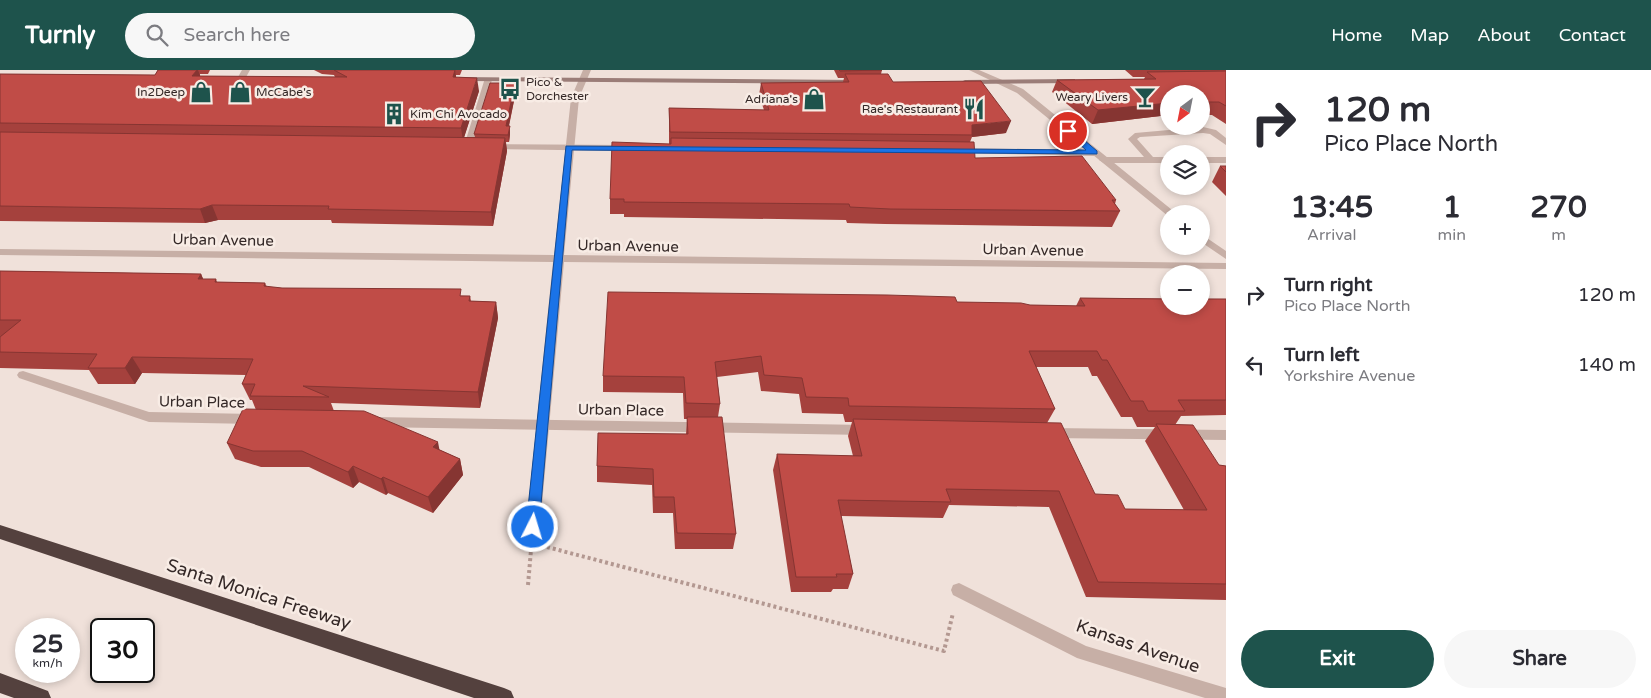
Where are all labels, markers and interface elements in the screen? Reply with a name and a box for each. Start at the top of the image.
search box [125,13,475,58]
text: Turnly [25,21,95,50]
icon: search [143,21,171,49]
text: Search here [183,24,290,46]
text: Home [1331,24,1382,46]
text: Map [1410,24,1449,46]
text: About [1477,24,1531,46]
text: Contact [1559,24,1626,46]
place label: Pico & Dorchester [526,75,589,103]
bus stop icon: Pico & Dorchester [497,76,523,102]
shop icon: In2Deep [188,79,214,105]
shop icon: McCabe's [227,79,253,105]
bar icon: Weary Livers [1132,84,1158,110]
place label: In2Deep [137,85,185,99]
place label: McCabe's [256,85,312,99]
north arrow [1160,85,1210,135]
map controls [1160,85,1210,315]
shop icon: Adriana's [801,86,827,112]
text: 120 m [1324,89,1431,131]
place label: Weary Livers [1055,90,1128,104]
icon: right [1241,90,1306,155]
place label: Adriana's [745,92,798,106]
restaurant icon: Rae's Restaurant [961,96,987,122]
building icon: Kim Chi Avocado [381,101,407,127]
place label: Rae's Restaurant [862,102,958,116]
place label: Kim Chi Avocado [410,107,507,121]
pin [1047,110,1089,152]
icon: arrive [1054,117,1082,145]
text: Pico Place North [1324,131,1498,157]
button: layers [1160,145,1210,195]
text: 13:45 [1290,189,1373,226]
text: 1 [1442,189,1461,226]
text: 270 [1530,189,1587,226]
button: + [1160,205,1210,255]
text: Arrival [1307,225,1357,245]
text: min [1438,225,1466,245]
text: m [1551,225,1566,245]
street label: Urban Avenue [172,230,274,250]
street label: Urban Avenue [577,236,679,256]
street label: Urban Avenue [982,240,1084,260]
button: − [1160,265,1210,315]
text: Turn right [1284,274,1372,296]
icon: right [1241,281,1269,309]
text: 120 m [1578,284,1636,306]
text: Pico Place North [1284,296,1411,316]
text: Turn left [1284,344,1360,366]
icon: left [1241,351,1269,379]
text: 140 m [1578,354,1636,376]
text: Yorkshire Avenue [1284,366,1415,386]
street label: Urban Place [159,392,245,412]
street label: Urban Place [578,400,664,420]
position arrow [506,500,558,552]
street label: Santa Monica Freeway [164,554,354,634]
street label: Kansas Avenue [1073,614,1203,678]
speed limit sign: 30 [90,618,155,683]
text: 25 [32,629,63,659]
button: Exit [1241,630,1434,688]
button: Share [1444,630,1636,688]
text: km/h [32,656,63,670]

